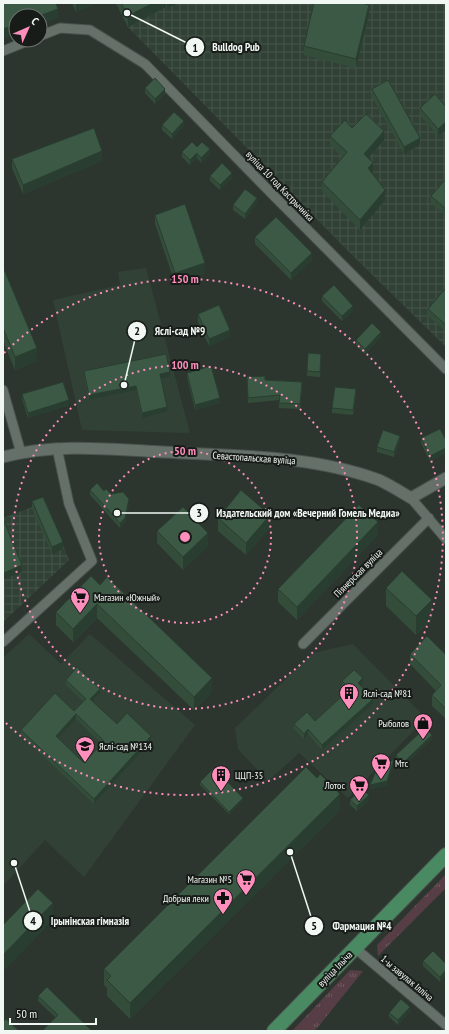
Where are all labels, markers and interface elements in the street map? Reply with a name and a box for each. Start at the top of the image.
north arrow [8,8,48,48]
text: С [28,14,42,28]
callout: Bulldog Pub [185,36,268,59]
text: 1 [192,40,198,55]
text: Bulldog Pub [212,40,260,54]
street label: вуліца 10 год Кастрычніка [243,148,317,224]
text: 150 m [171,271,199,286]
callout: Яслі-сад №9 [127,319,213,342]
text: 2 [134,323,140,338]
text: Яслі-сад №9 [155,324,205,338]
text: 100 m [171,357,199,372]
text: 50 m [174,443,196,458]
street label: Севастопальская вуліца [212,449,296,467]
callout: Издательский дом «Вечерний Гомель Медиа» [189,502,408,525]
text: 3 [196,505,202,520]
text: Издательский дом «Вечерний Гомель Медиа» [216,506,400,520]
centre of rings [178,530,192,544]
street label: Піянерская вуліца [331,546,385,600]
supermarket icon: Магазин «Южный» [69,586,91,614]
place label: Магазин «Южный» [94,591,160,604]
building icon: Яслі-сад №81 [338,682,360,710]
place label: Яслі-сад №81 [363,687,412,700]
shop icon: Рыболов [412,712,434,740]
place label: Рыболов [378,717,409,730]
school or university icon: Яслі-сад №134 [74,735,96,763]
place label: Яслі-сад №134 [99,740,153,753]
supermarket icon: Мтс [370,752,392,780]
place label: Мтс [395,757,408,770]
building icon: ЦЦП-35 [210,764,232,792]
place label: ЦЦП-35 [235,769,263,782]
supermarket icon: Лотос [348,774,370,802]
place label: Лотос [324,779,345,792]
supermarket icon: Магазин №5 [235,868,257,896]
place label: Магазин №5 [188,873,232,886]
pharmacy icon: Добрыя леки [212,887,234,915]
place label: Добрыя леки [163,892,209,905]
callout: Ірынінская гімназія [23,910,137,933]
text: 4 [30,913,36,928]
text: Ірынінская гімназія [51,914,130,928]
callout: Фармация №4 [304,915,400,938]
text: 5 [311,918,317,933]
text: Фармация №4 [332,919,392,933]
street label: вуліца Ільіча [315,948,355,990]
street label: 1-ы завулак Ілліча [378,952,436,1004]
scale bar [10,1000,96,1026]
text: 50 m [16,1006,37,1021]

